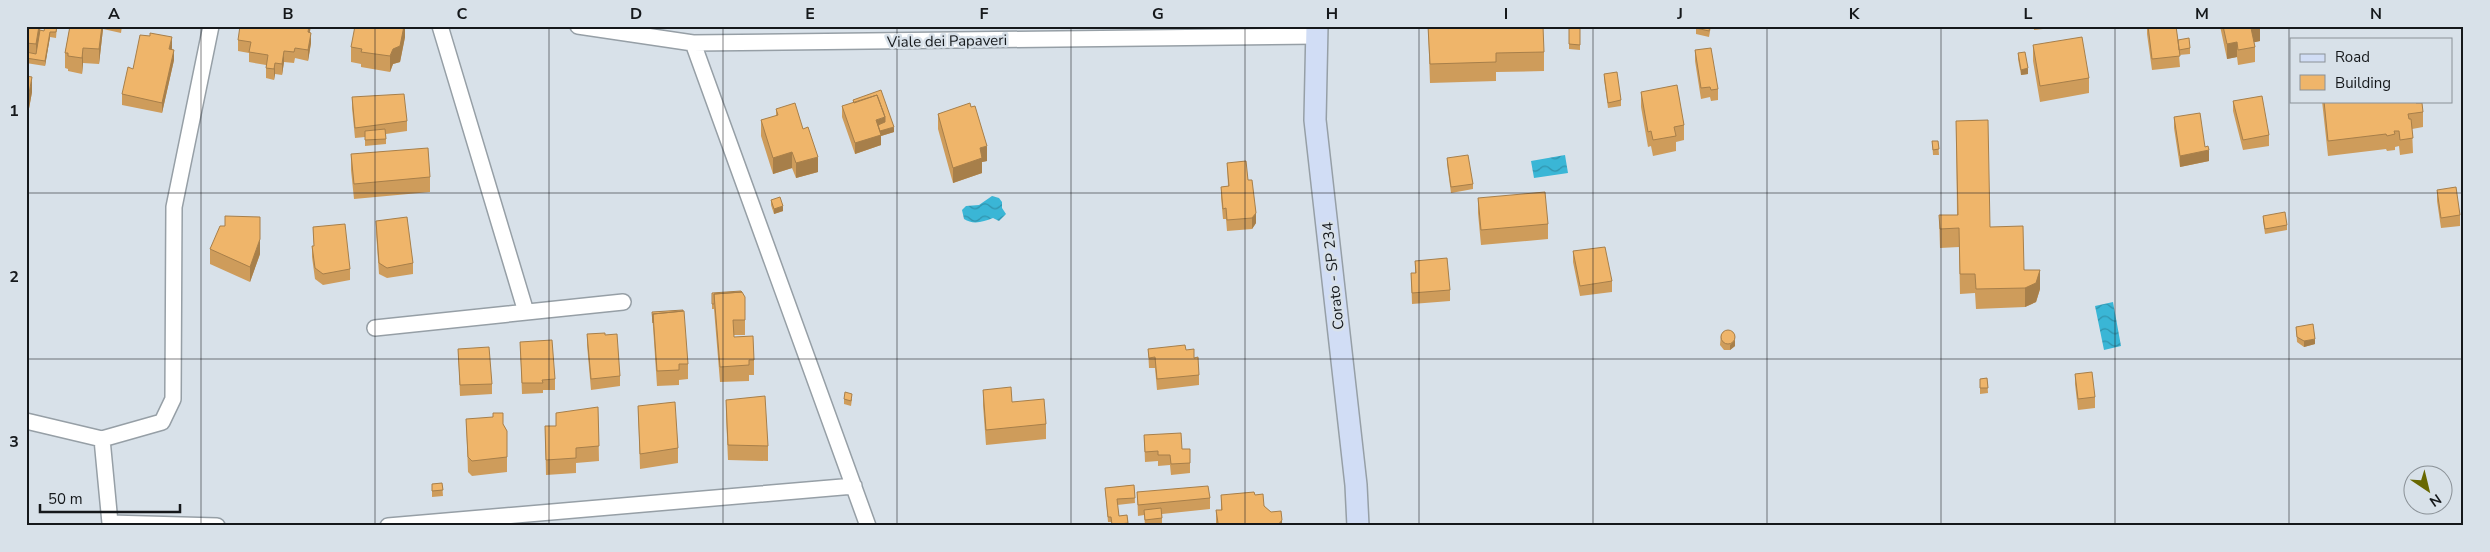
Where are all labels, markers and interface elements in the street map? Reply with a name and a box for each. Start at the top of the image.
text: A [108,3,120,25]
text: B [282,3,294,25]
text: C [457,3,468,25]
text: D [630,3,642,25]
text: E [805,3,815,25]
text: F [980,3,989,25]
text: G [1152,3,1164,25]
text: H [1326,3,1338,25]
text: I [1504,3,1508,25]
text: J [1676,3,1683,25]
text: K [1849,3,1861,25]
text: L [2024,3,2033,25]
text: M [2195,3,2209,25]
text: N [2370,3,2382,25]
street label: Viale dei Papaveri [886,30,1007,52]
legend [2290,38,2452,102]
text: Road [2335,47,2370,67]
text: Building [2335,73,2391,93]
text: 1 [9,100,19,122]
street label: Corato - SP 234 [1317,221,1349,331]
text: 2 [9,266,19,288]
text: 3 [9,431,19,453]
north arrow [2402,464,2452,514]
scale bar [40,482,180,514]
text: 50 m [48,489,83,509]
text: N [2425,489,2445,511]

